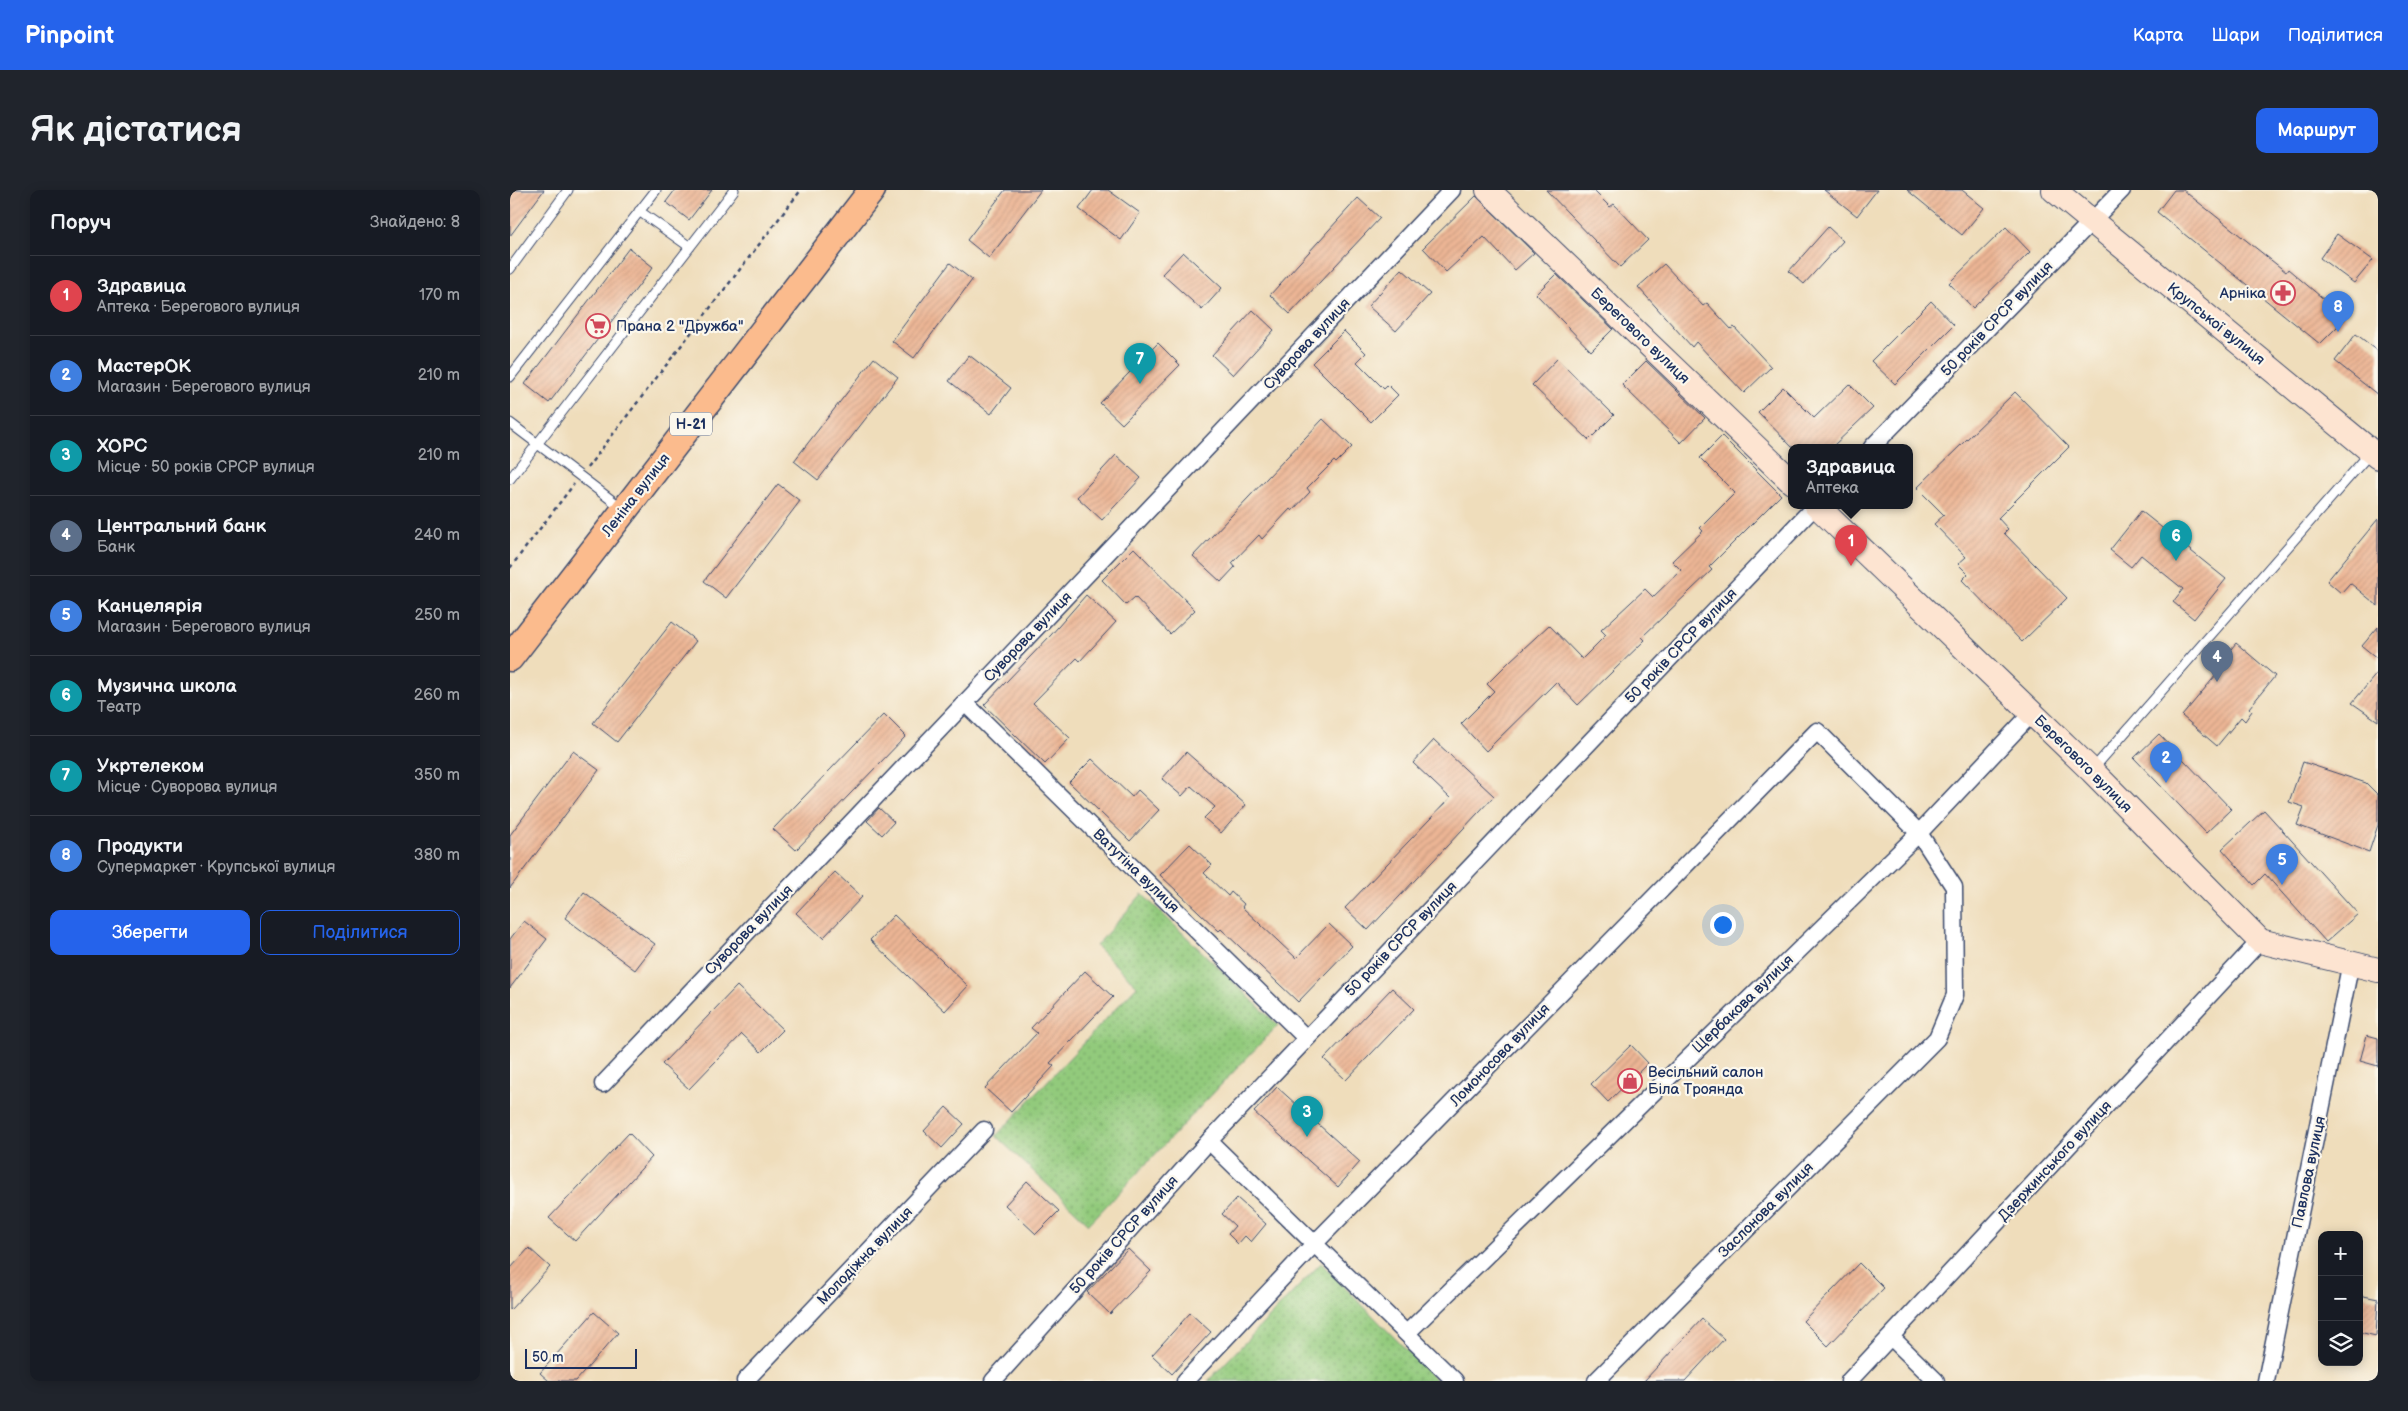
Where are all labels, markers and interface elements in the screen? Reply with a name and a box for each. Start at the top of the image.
text: Pinpoint [25,21,114,50]
text: Карта [2133,25,2183,46]
text: Шари [2211,25,2260,46]
text: Поділитися [2288,25,2383,46]
button: Маршрут [2256,108,2378,153]
text: Як дістатися [30,109,242,152]
text: Поруч [50,210,111,235]
text: Знайдено: 8 [370,213,460,232]
street label: 50 років СРСР вулиця [1937,257,2057,381]
text: Здравица [97,275,186,298]
street label: Крупської вулиця [2163,279,2269,369]
pharmacy icon: Арніка [2270,280,2296,306]
street label: Берегового вулиця [1586,284,1694,388]
place label: Арніка [2219,284,2266,303]
text: 1 [63,286,69,305]
text: 170 m [419,286,460,305]
pin: 8 [2322,291,2354,332]
street label: Суворова вулиця [1260,294,1354,394]
text: Аптека · Берегового вулиця [97,298,300,317]
supermarket icon: Прана 2 "Дружба" [585,313,611,339]
place label: Прана 2 "Дружба" [616,317,744,336]
pin: 7 [1124,343,1156,384]
text: МастерОК [97,355,191,378]
text: 2 [61,366,71,385]
text: 210 m [418,366,460,385]
text: Магазин · Берегового вулиця [97,378,311,397]
road number: Н-21 [670,412,712,435]
text: ХОРС [97,435,147,458]
popup [1788,444,1913,509]
text: 3 [61,446,71,465]
text: 210 m [418,446,460,465]
street label: Леніна вулиця [597,450,674,541]
text: Здравица [1806,456,1895,479]
text: Місце · 50 років СРСР вулиця [97,458,315,477]
text: Аптека [1806,479,1859,498]
text: Центральний банк [97,515,266,538]
pin: 6 [2160,520,2192,561]
pin: 1 [1835,525,1867,566]
text: 4 [61,526,71,545]
text: 240 m [414,526,460,545]
text: Банк [97,538,135,557]
street label: 50 років СРСР вулиця [1621,584,1741,708]
street label: Суворова вулиця [980,588,1076,686]
text: Канцелярія [97,595,202,618]
text: 5 [61,606,71,625]
text: 250 m [414,606,460,625]
text: Магазин · Берегового вулиця [97,618,311,637]
pin: 4 [2201,641,2233,682]
text: Музична школа [97,675,237,698]
text: 6 [61,686,71,705]
text: 260 m [414,686,460,705]
text: Театр [97,698,141,717]
street label: Берегового вулиця [2030,711,2136,817]
pin: 2 [2150,742,2182,783]
text: Укртелеком [97,755,204,778]
text: 7 [62,766,70,785]
text: 350 m [414,766,460,785]
text: Місце · Суворова вулиця [97,778,277,797]
street label: Ватутіна вулиця [1089,825,1183,917]
text: Продукти [97,835,183,858]
pin: 5 [2266,844,2298,885]
text: 8 [61,846,71,865]
text: 380 m [414,846,460,865]
text: Супермаркет · Крупської вулиця [97,858,335,877]
street label: 50 років СРСР вулиця [1341,877,1461,1001]
street label: Суворова вулиця [701,881,797,979]
button: Зберегти [50,910,250,955]
button: Поділитися [260,910,460,955]
your location [1710,912,1736,938]
street label: Щербакова вулиця [1688,951,1798,1057]
street label: Ломоносова вулиця [1445,999,1554,1111]
place label: Весільний салон Біла Троянда [1648,1063,1763,1099]
shop icon: Весільний салон Біла Троянда [1617,1068,1643,1094]
pin: 3 [1291,1096,1323,1137]
street label: Дзержинського вулиця [1994,1097,2116,1225]
street label: Павлова вулиця [2288,1114,2330,1230]
street label: Заслонова вулиця [1714,1158,1818,1262]
street label: 50 років СРСР вулиця [1066,1172,1182,1298]
street label: Молодіжна вулиця [813,1203,917,1309]
map controls [2318,1231,2363,1366]
button: + [2318,1231,2363,1276]
button: − [2318,1276,2363,1321]
button: layers [2318,1321,2363,1366]
scale bar [525,1346,638,1369]
text: 50 m [532,1349,564,1366]

